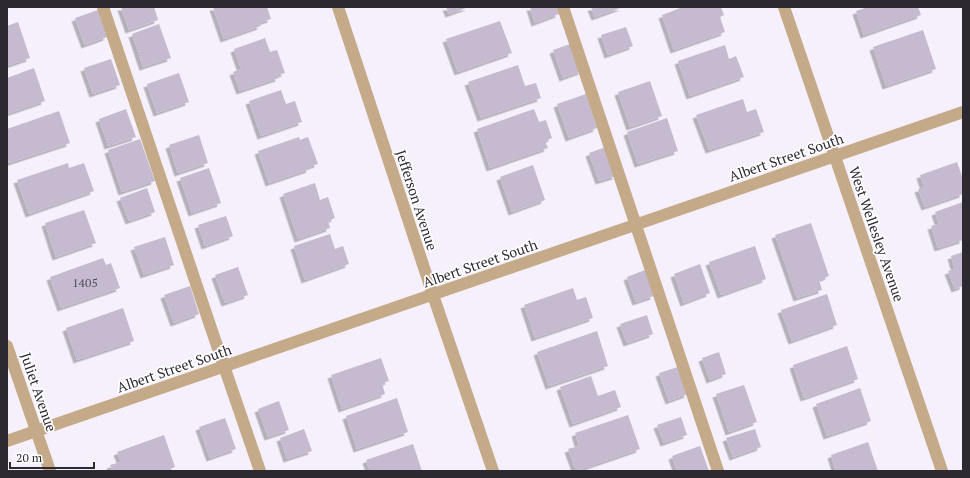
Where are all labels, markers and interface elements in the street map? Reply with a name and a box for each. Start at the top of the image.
street label: Albert Street South [726,129,846,185]
street label: Jefferson Avenue [392,147,442,253]
street label: West Wellesley Avenue [845,164,909,304]
street label: Albert Street South [420,235,540,291]
house number: 1405 [72,275,98,290]
street label: Albert Street South [114,340,234,396]
street label: Juliet Avenue [17,350,61,434]
scale bar [10,444,94,470]
text: 20 m [16,450,43,465]

